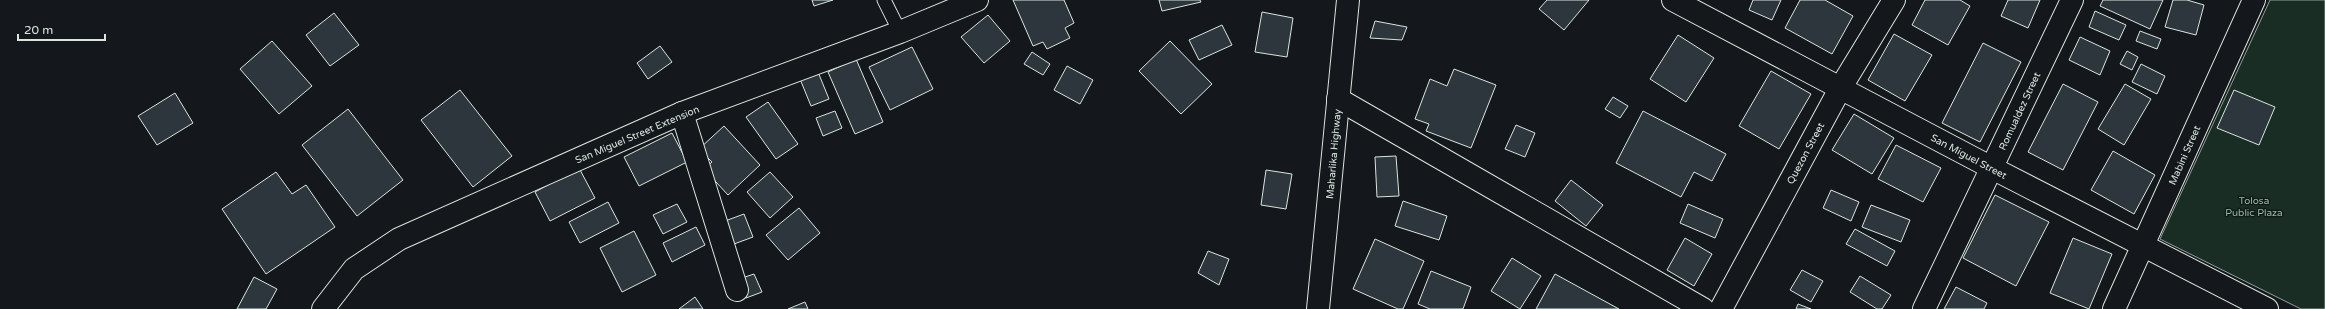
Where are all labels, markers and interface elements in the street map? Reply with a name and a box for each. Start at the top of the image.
scale bar [18,16,105,42]
text: 20 m [24,23,53,37]
street label: Romualdez Street [1997,70,2043,152]
street label: San Miguel Street Extension [574,103,701,167]
street label: Maharlika Highway [1324,108,1344,200]
street label: Quezon Street [1785,120,1827,186]
street label: Mabini Street [2166,124,2203,187]
street label: San Miguel Street [1929,132,2009,182]
park label: Tolosa Public Plaza [2225,195,2283,219]

